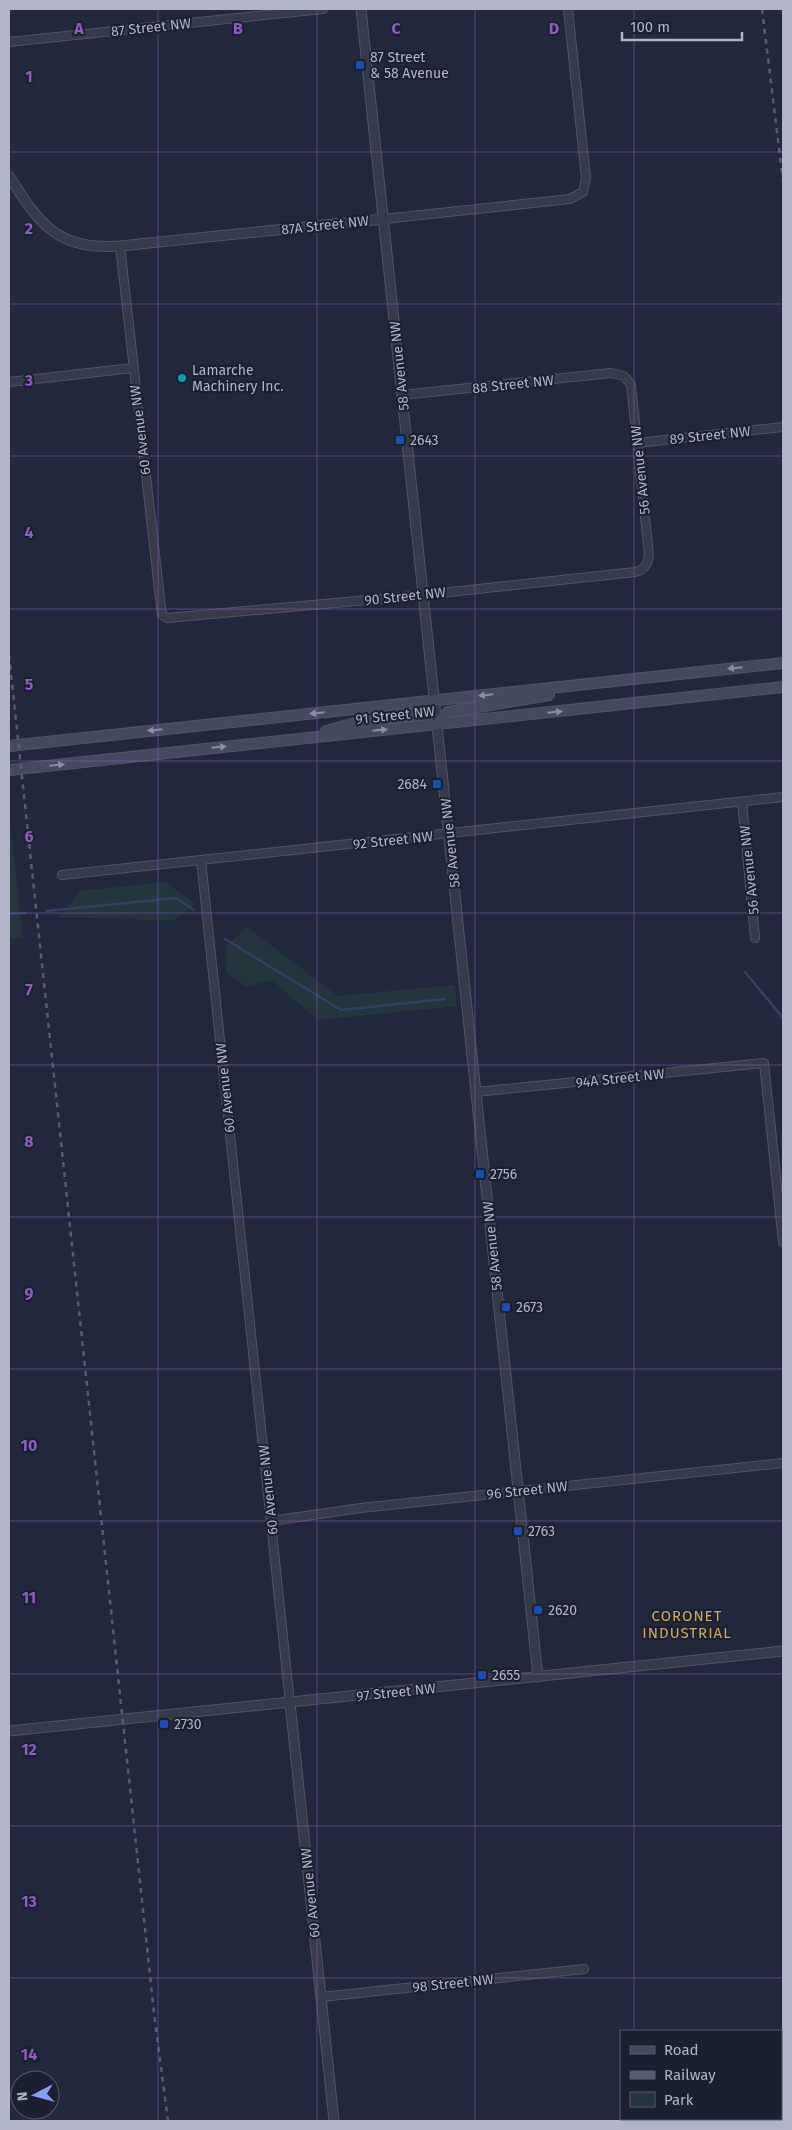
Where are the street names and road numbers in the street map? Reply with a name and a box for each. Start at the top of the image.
street label: 87 Street NW [110,15,192,40]
street label: 87A Street NW [280,212,370,239]
street label: 58 Avenue NW [386,320,413,411]
street label: 88 Street NW [471,372,555,397]
street label: 60 Avenue NW [127,384,154,476]
street label: 89 Street NW [669,423,752,448]
street label: 56 Avenue NW [627,424,654,515]
street label: 90 Street NW [364,584,447,609]
street label: 91 Street NW [355,703,436,728]
street label: 58 Avenue NW [437,797,464,888]
street label: 56 Avenue NW [736,824,763,915]
street label: 92 Street NW [352,828,434,853]
street label: 60 Avenue NW [212,1042,239,1134]
street label: 94A Street NW [575,1065,666,1092]
street label: 58 Avenue NW [479,1200,506,1291]
street label: 60 Avenue NW [255,1444,282,1536]
street label: 96 Street NW [486,1478,569,1503]
street label: 97 Street NW [355,1680,437,1705]
street label: 60 Avenue NW [297,1847,324,1939]
street label: 98 Street NW [412,1971,495,1996]

